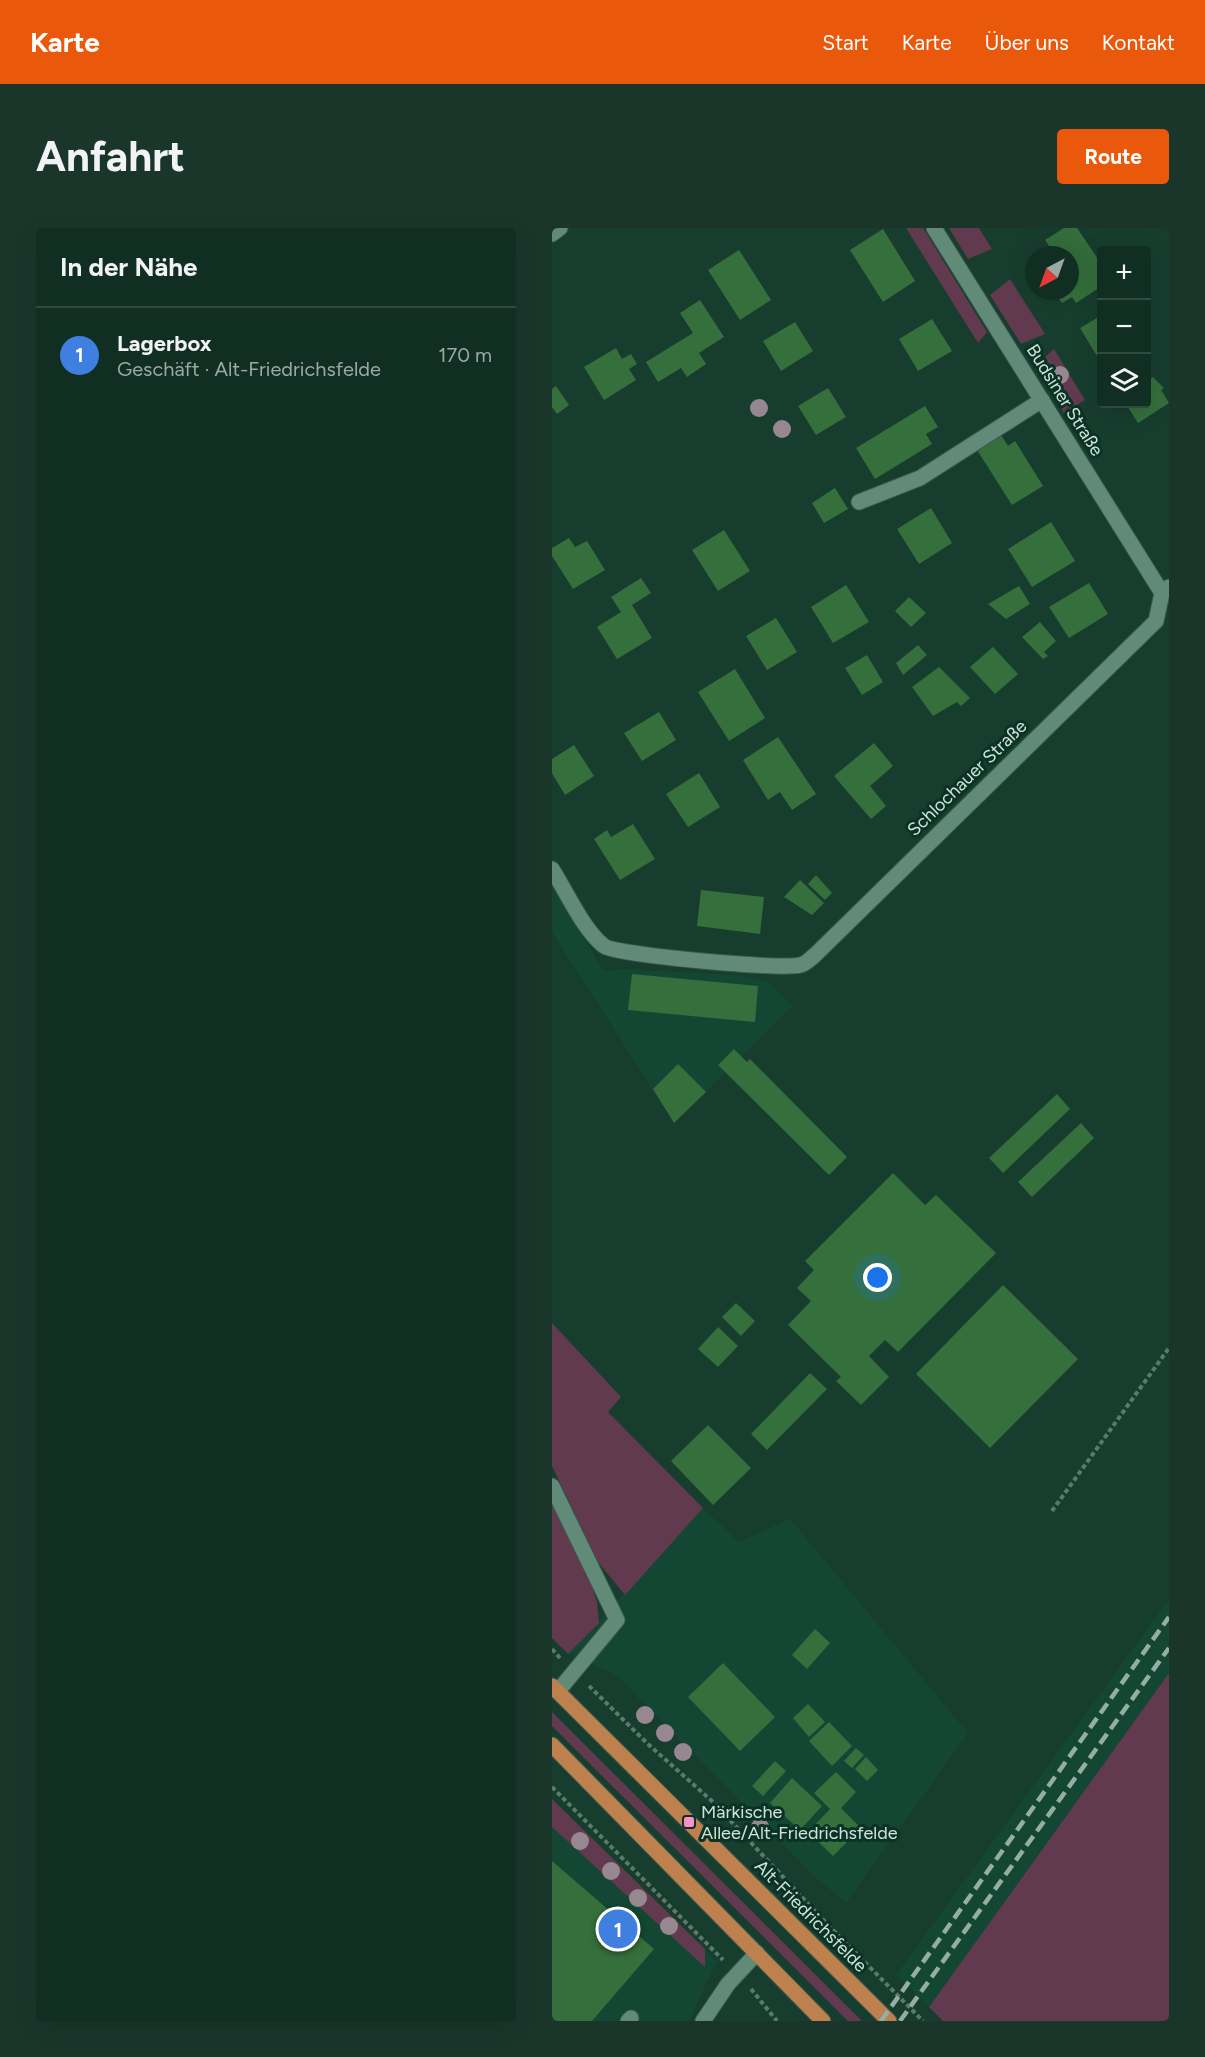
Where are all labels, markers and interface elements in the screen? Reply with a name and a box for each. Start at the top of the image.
text: Karte [30,25,100,59]
text: Start [822,30,869,55]
text: Karte [902,30,952,55]
text: Über uns [985,30,1069,55]
text: Kontakt [1102,30,1175,55]
button: Route [1057,129,1169,184]
text: Anfahrt [36,131,185,182]
north arrow [1025,246,1079,300]
map controls [1097,246,1151,408]
button: + [1097,246,1151,300]
text: In der Nähe [60,251,197,283]
button: − [1097,300,1151,354]
text: Lagerbox [117,330,212,357]
street label: Budsiner Straße [1022,340,1108,460]
text: 1 [75,343,84,367]
text: 170 m [438,343,492,367]
button: layers [1097,354,1151,408]
text: Geschäft · Alt-Friedrichsfelde [117,357,381,381]
street label: Schlochauer Straße [903,715,1031,841]
your location [863,1263,892,1292]
place label: Märkische Allee/Alt-Friedrichsfelde [701,1801,898,1844]
marker: Märkische Allee/Alt-Friedrichsfelde [682,1815,696,1829]
street label: Alt-Friedrichsfelde [750,1855,872,1977]
pin: 1 [598,1906,638,1952]

